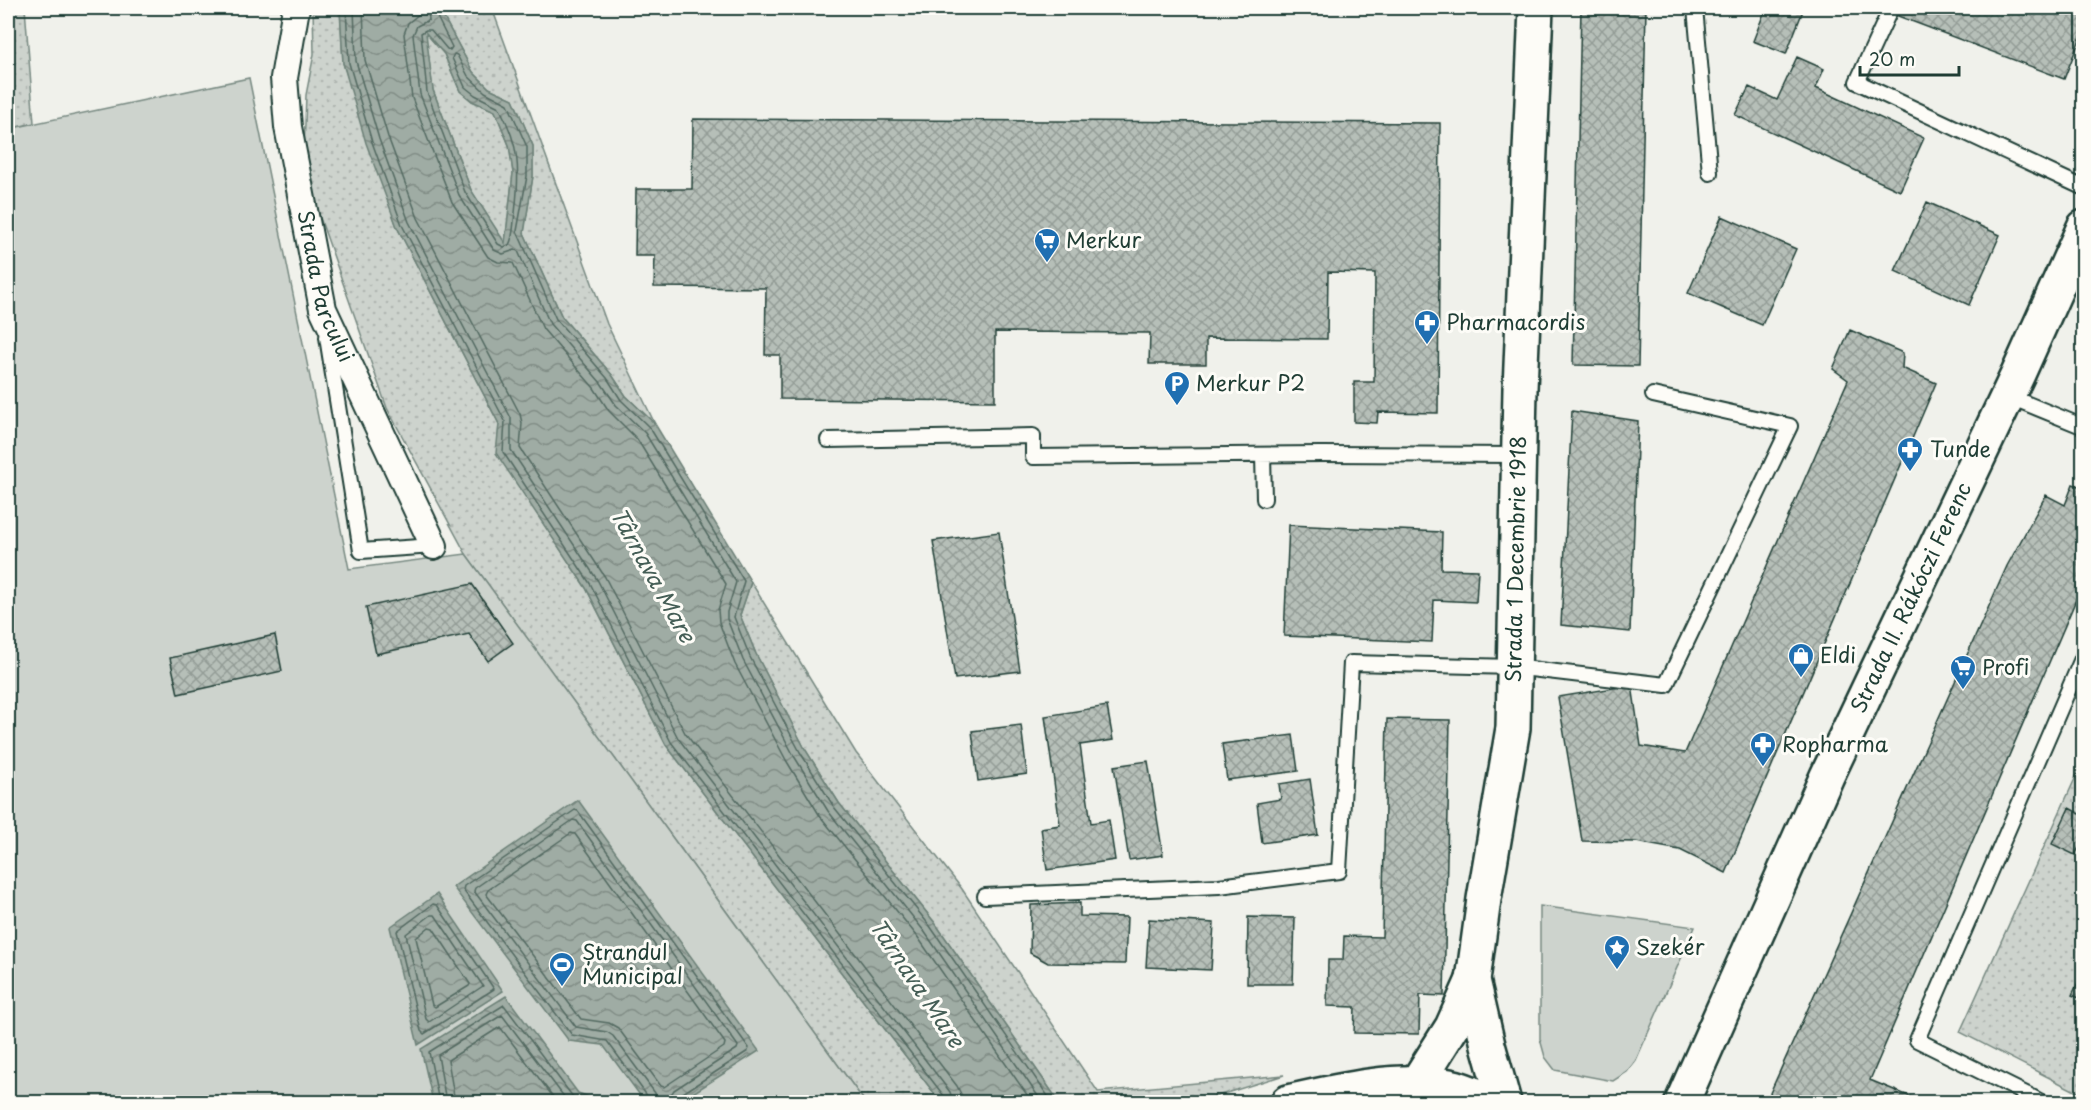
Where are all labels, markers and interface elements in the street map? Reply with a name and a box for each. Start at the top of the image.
scale bar [1860,39,1959,77]
text: 20 m [1869,45,1915,72]
street label: Strada Parcului [290,207,364,367]
place label: Merkur [1066,223,1141,255]
supermarket icon: Merkur [1032,226,1062,264]
place label: Pharmacordis [1446,305,1585,337]
pharmacy icon: Pharmacordis [1412,308,1442,346]
place label: Merkur P2 [1196,366,1305,398]
parking icon: Merkur P2 [1162,369,1192,407]
place label: Tunde [1930,432,1991,464]
street label: Strada 1 Decembrie 1918 [1496,435,1533,683]
pharmacy icon: Tunde [1895,435,1925,473]
street label: Strada II. Rákóczi Ferenc [1841,476,1978,718]
water label: Târnava Mare [604,501,706,649]
place label: Eldi [1820,638,1856,670]
shop icon: Eldi [1786,641,1816,679]
place label: Profi [1982,650,2029,682]
supermarket icon: Profi [1948,653,1978,691]
place label: Ropharma [1782,727,1889,759]
pharmacy icon: Ropharma [1748,730,1778,768]
water label: Târnava Mare [863,911,975,1055]
place label: Szekér [1636,930,1705,962]
place icon: Szekér [1602,933,1632,971]
place label: Ștrandul Municipal [582,935,683,991]
sports icon: Ștrandul Municipal [547,950,577,988]

